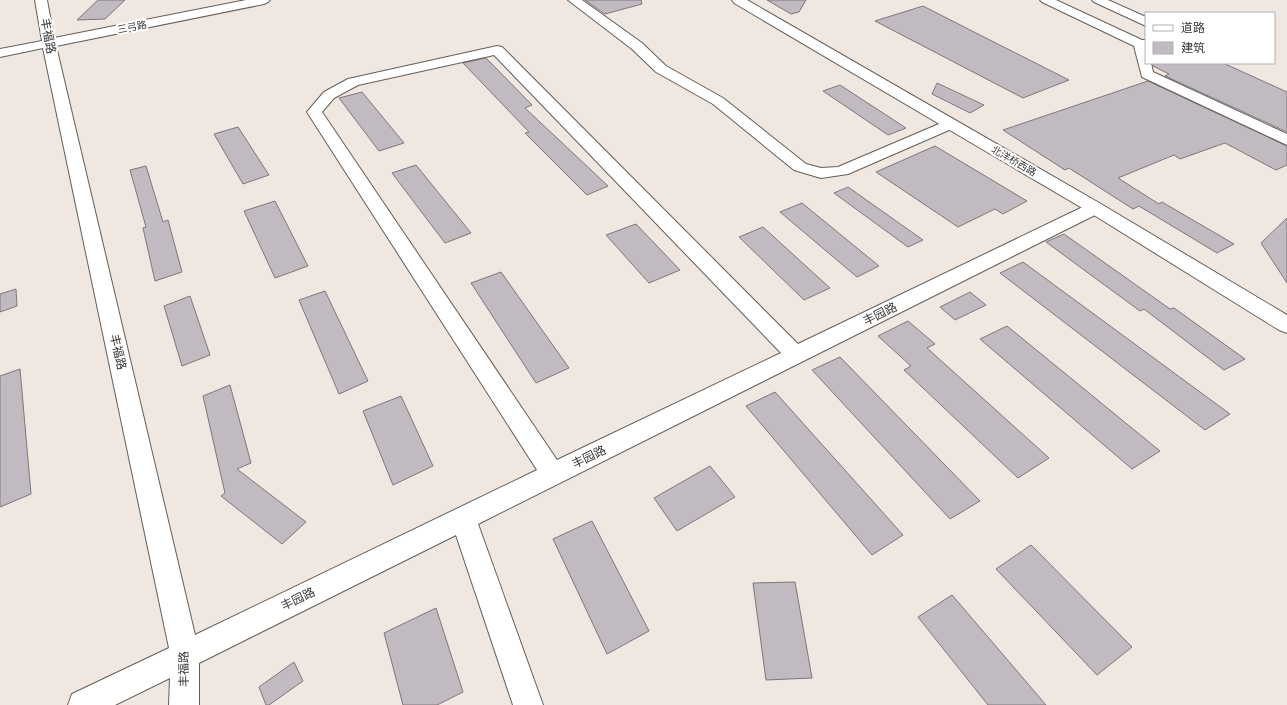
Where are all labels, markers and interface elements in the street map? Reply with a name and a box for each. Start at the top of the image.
legend [1145,12,1275,64]
street label: 丰福路 [37,17,59,55]
street label: 三弓路 [116,18,148,36]
text: 道路 [1181,20,1205,36]
text: 建筑 [1181,40,1205,56]
street label: 北洋桥西路 [989,143,1039,179]
street label: 丰园路 [860,299,900,329]
street label: 丰福路 [106,333,130,371]
street label: 丰园路 [569,442,609,472]
street label: 丰园路 [278,584,318,614]
street label: 丰福路 [176,651,192,687]

